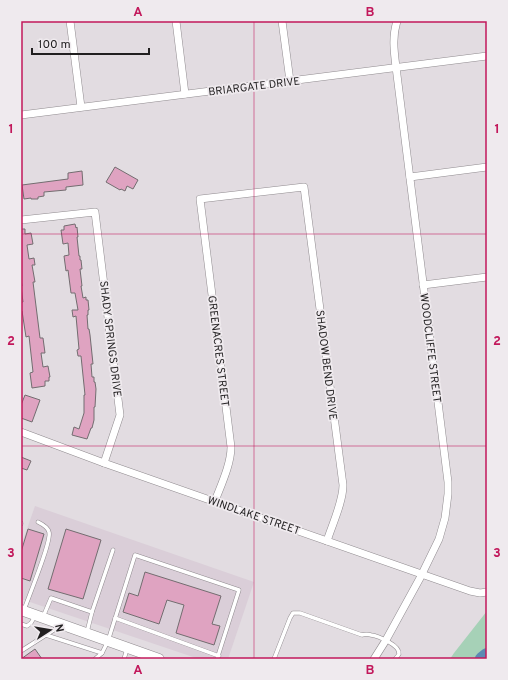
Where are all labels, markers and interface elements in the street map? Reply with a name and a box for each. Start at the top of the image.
text: A [133,5,143,21]
text: B [366,5,375,21]
scale bar [32,30,149,56]
text: 100 m [38,37,71,53]
street label: BRIARGATE DRIVE [207,74,301,100]
text: 1 [8,122,14,138]
text: 1 [494,122,500,138]
street label: SHADY SPRINGS DRIVE [96,280,124,398]
street label: WOODCLIFFE STREET [416,293,444,404]
street label: GREENACRES STREET [204,295,232,408]
street label: SHADOW BEND DRIVE [312,309,340,421]
text: 2 [7,334,15,350]
text: 2 [493,334,501,350]
street label: WINDLAKE STREET [206,494,302,538]
text: 3 [7,546,15,562]
text: 3 [493,546,501,562]
north arrow [30,610,70,650]
text: N [51,623,66,633]
text: A [133,663,143,679]
text: B [366,663,375,679]

